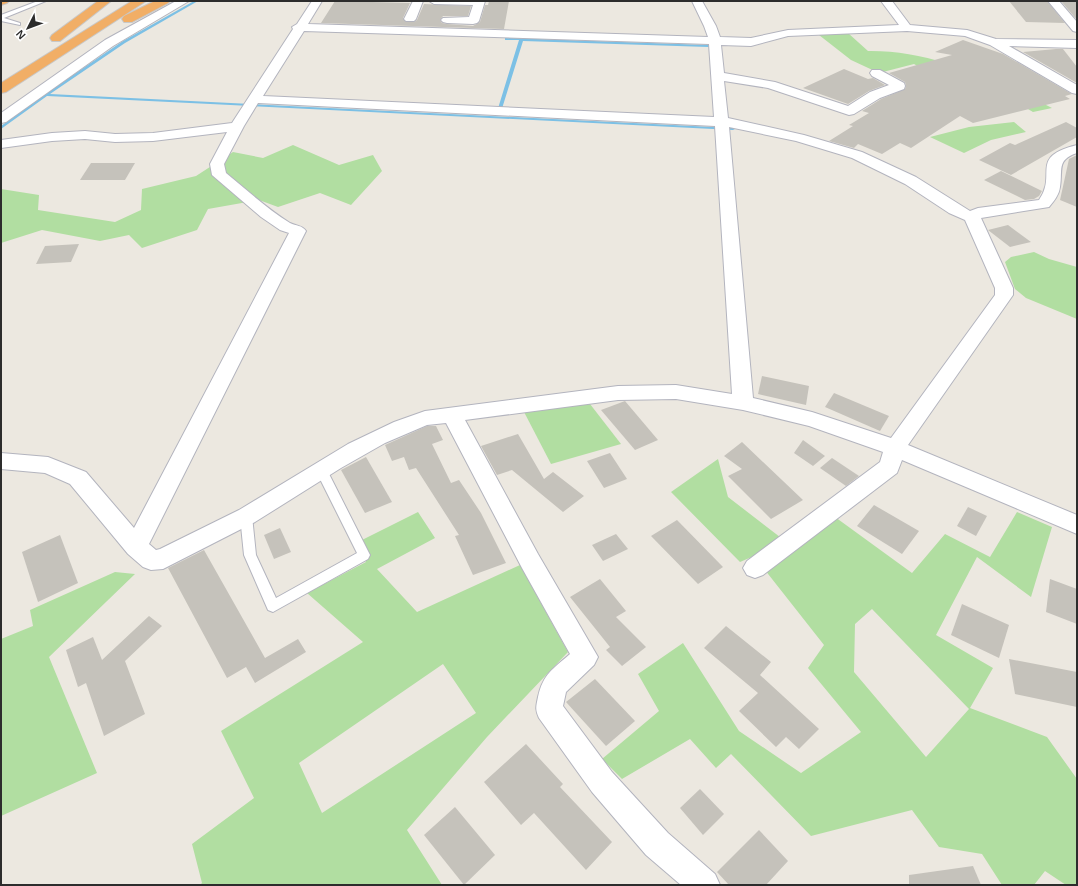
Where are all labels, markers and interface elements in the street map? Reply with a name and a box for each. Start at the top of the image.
north arrow [8,8,48,48]
text: N [13,28,28,42]

